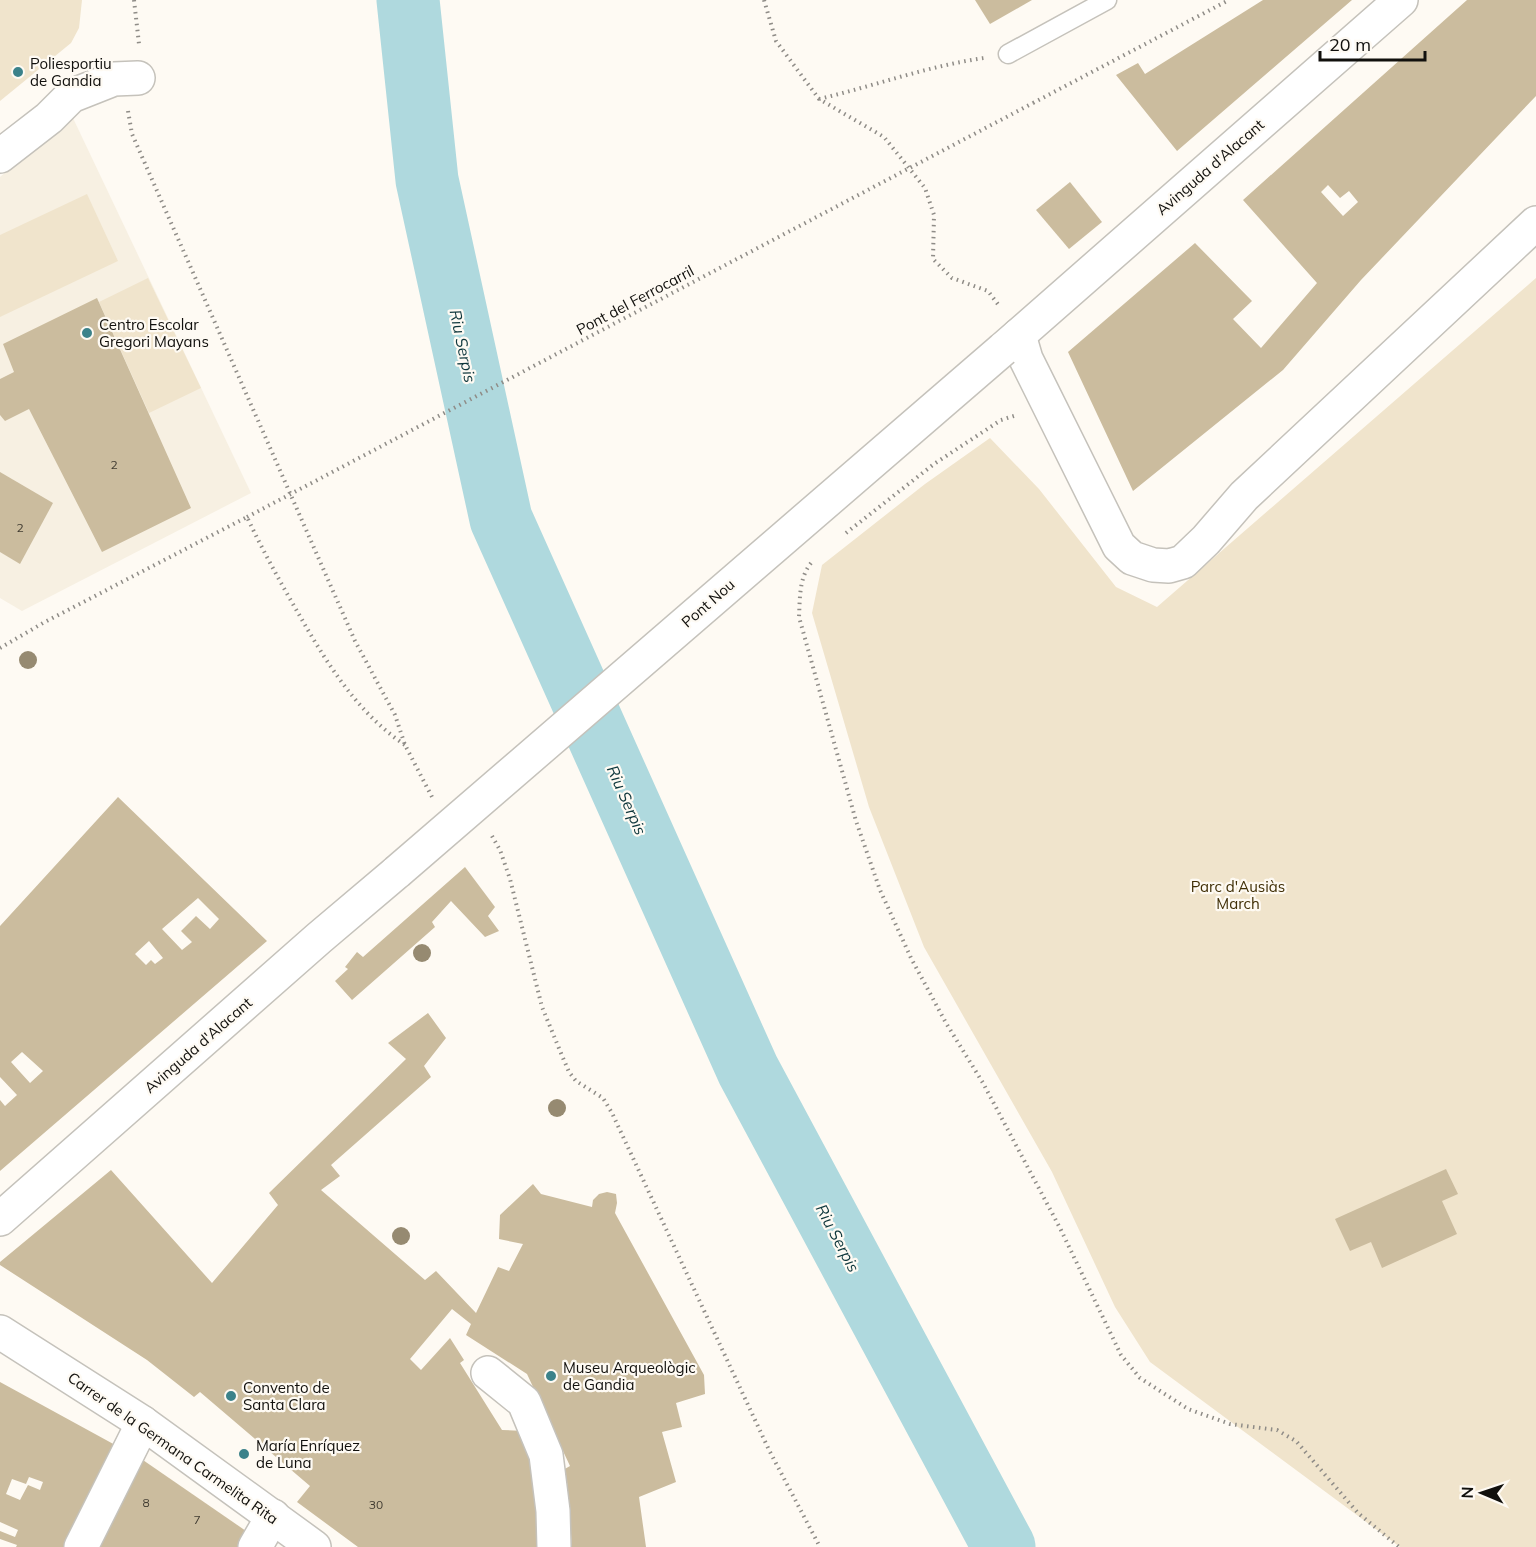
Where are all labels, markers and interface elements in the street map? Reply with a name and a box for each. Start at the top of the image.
scale bar [1320,24,1425,62]
text: 20 m [1329,33,1371,56]
place label: Poliesportiu de Gandia [30,54,112,90]
marker: Poliesportiu de Gandia [11,65,25,79]
street label: Avinguda d'Alacant [1152,115,1268,219]
street label: Pont del Ferrocarril [573,261,697,339]
water label: Riu Serpis [446,308,480,384]
place label: Centro Escolar Gregori Mayans [99,315,209,351]
marker: Centro Escolar Gregori Mayans [80,326,94,340]
house number: 2 [110,457,118,472]
house number: 2 [16,520,24,535]
street label: Pont Nou [677,575,739,631]
water label: Riu Serpis [603,762,651,838]
park label: Parc d'Ausiàs March [1191,877,1285,913]
street label: Avinguda d'Alacant [140,993,256,1097]
water label: Riu Serpis [812,1201,864,1275]
place label: Museu Arqueològic de Gandia [563,1358,696,1394]
street label: Carrer de la Germana Carmelita Rita [64,1368,282,1528]
marker: Museu Arqueològic de Gandia [544,1369,558,1383]
place label: Convento de Santa Clara [243,1378,330,1414]
marker: Convento de Santa Clara [224,1389,238,1403]
place label: María Enríquez de Luna [256,1436,360,1472]
marker: María Enríquez de Luna [237,1447,251,1461]
north arrow [1452,1463,1512,1523]
text: N [1457,1486,1477,1499]
house number: 8 [142,1495,150,1510]
house number: 30 [369,1497,383,1512]
house number: 7 [193,1512,201,1527]

